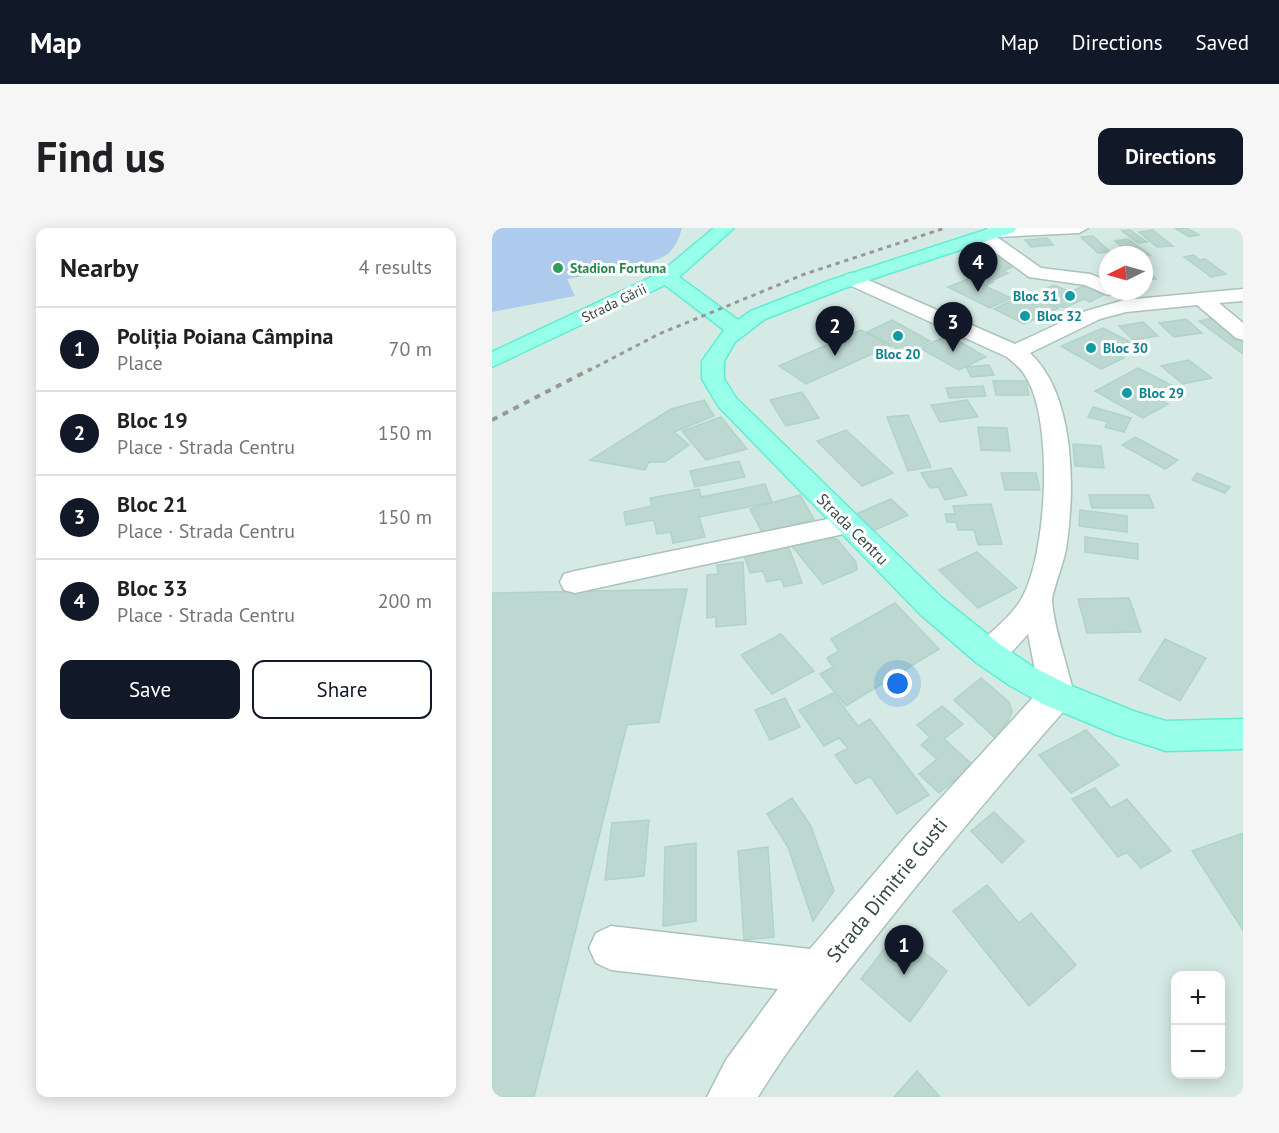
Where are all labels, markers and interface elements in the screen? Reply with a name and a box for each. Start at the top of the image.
text: Map [30,24,81,61]
text: Map [1000,29,1039,56]
text: Directions [1072,29,1163,56]
text: Saved [1196,29,1249,56]
button: Directions [1098,128,1243,185]
text: Find us [36,129,165,184]
pin: 4 [958,242,998,292]
north arrow [1099,246,1153,300]
text: Nearby [60,251,138,284]
text: 4 results [359,254,432,280]
place label: Stadion Fortuna [570,259,666,277]
marker: Stadion Fortuna [551,261,565,275]
street label: Strada Gării [579,280,649,326]
place label: Bloc 31 [1013,287,1058,305]
marker: Bloc 31 [1063,289,1077,303]
pin: 3 [934,302,972,352]
pin: 2 [816,306,854,356]
place label: Bloc 32 [1037,307,1082,325]
marker: Bloc 32 [1018,309,1032,323]
text: Poliția Poiana Câmpina [117,322,333,350]
marker: Bloc 20 [891,329,905,343]
text: 1 [74,336,85,362]
text: 70 m [389,336,432,362]
place label: Bloc 30 [1103,339,1148,357]
marker: Bloc 30 [1084,341,1098,355]
place label: Bloc 20 [875,345,921,363]
text: Place [117,350,163,376]
place label: Bloc 29 [1139,384,1184,402]
marker: Bloc 29 [1120,386,1134,400]
text: Bloc 19 [117,406,188,434]
text: 2 [74,420,85,446]
text: 150 m [378,420,432,446]
text: Place · Strada Centru [117,434,295,460]
street label: Strada Centru [813,489,893,569]
text: Bloc 21 [117,490,188,518]
text: 3 [74,504,85,530]
text: 150 m [378,504,432,530]
text: Place · Strada Centru [117,518,295,544]
text: Bloc 33 [117,574,188,602]
text: 4 [74,588,85,614]
text: 200 m [378,588,432,614]
text: Place · Strada Centru [117,602,295,628]
button: Save [60,660,240,719]
button: Share [252,660,432,719]
your location [883,669,912,698]
street label: Strada Dimitrie Gusti [821,813,953,967]
pin: 1 [884,926,924,975]
map controls [1171,971,1225,1079]
button: + [1171,971,1225,1025]
button: − [1171,1025,1225,1079]

